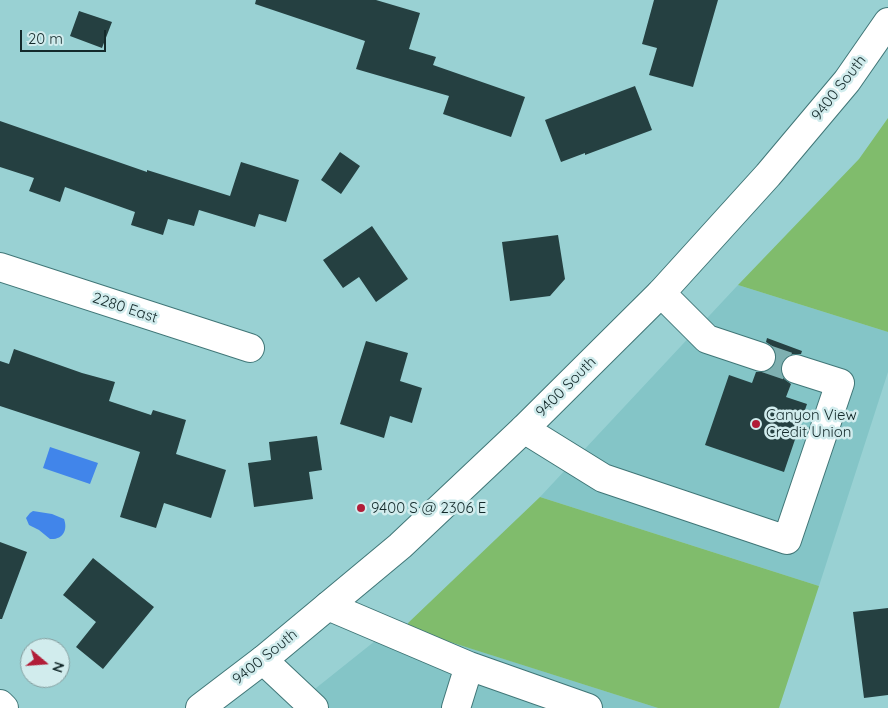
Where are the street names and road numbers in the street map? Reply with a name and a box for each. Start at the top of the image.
street label: 9400 South [808,52,870,124]
street label: 2280 East [90,289,160,327]
street label: 9400 South [532,353,600,421]
street label: 9400 South [229,626,301,688]

